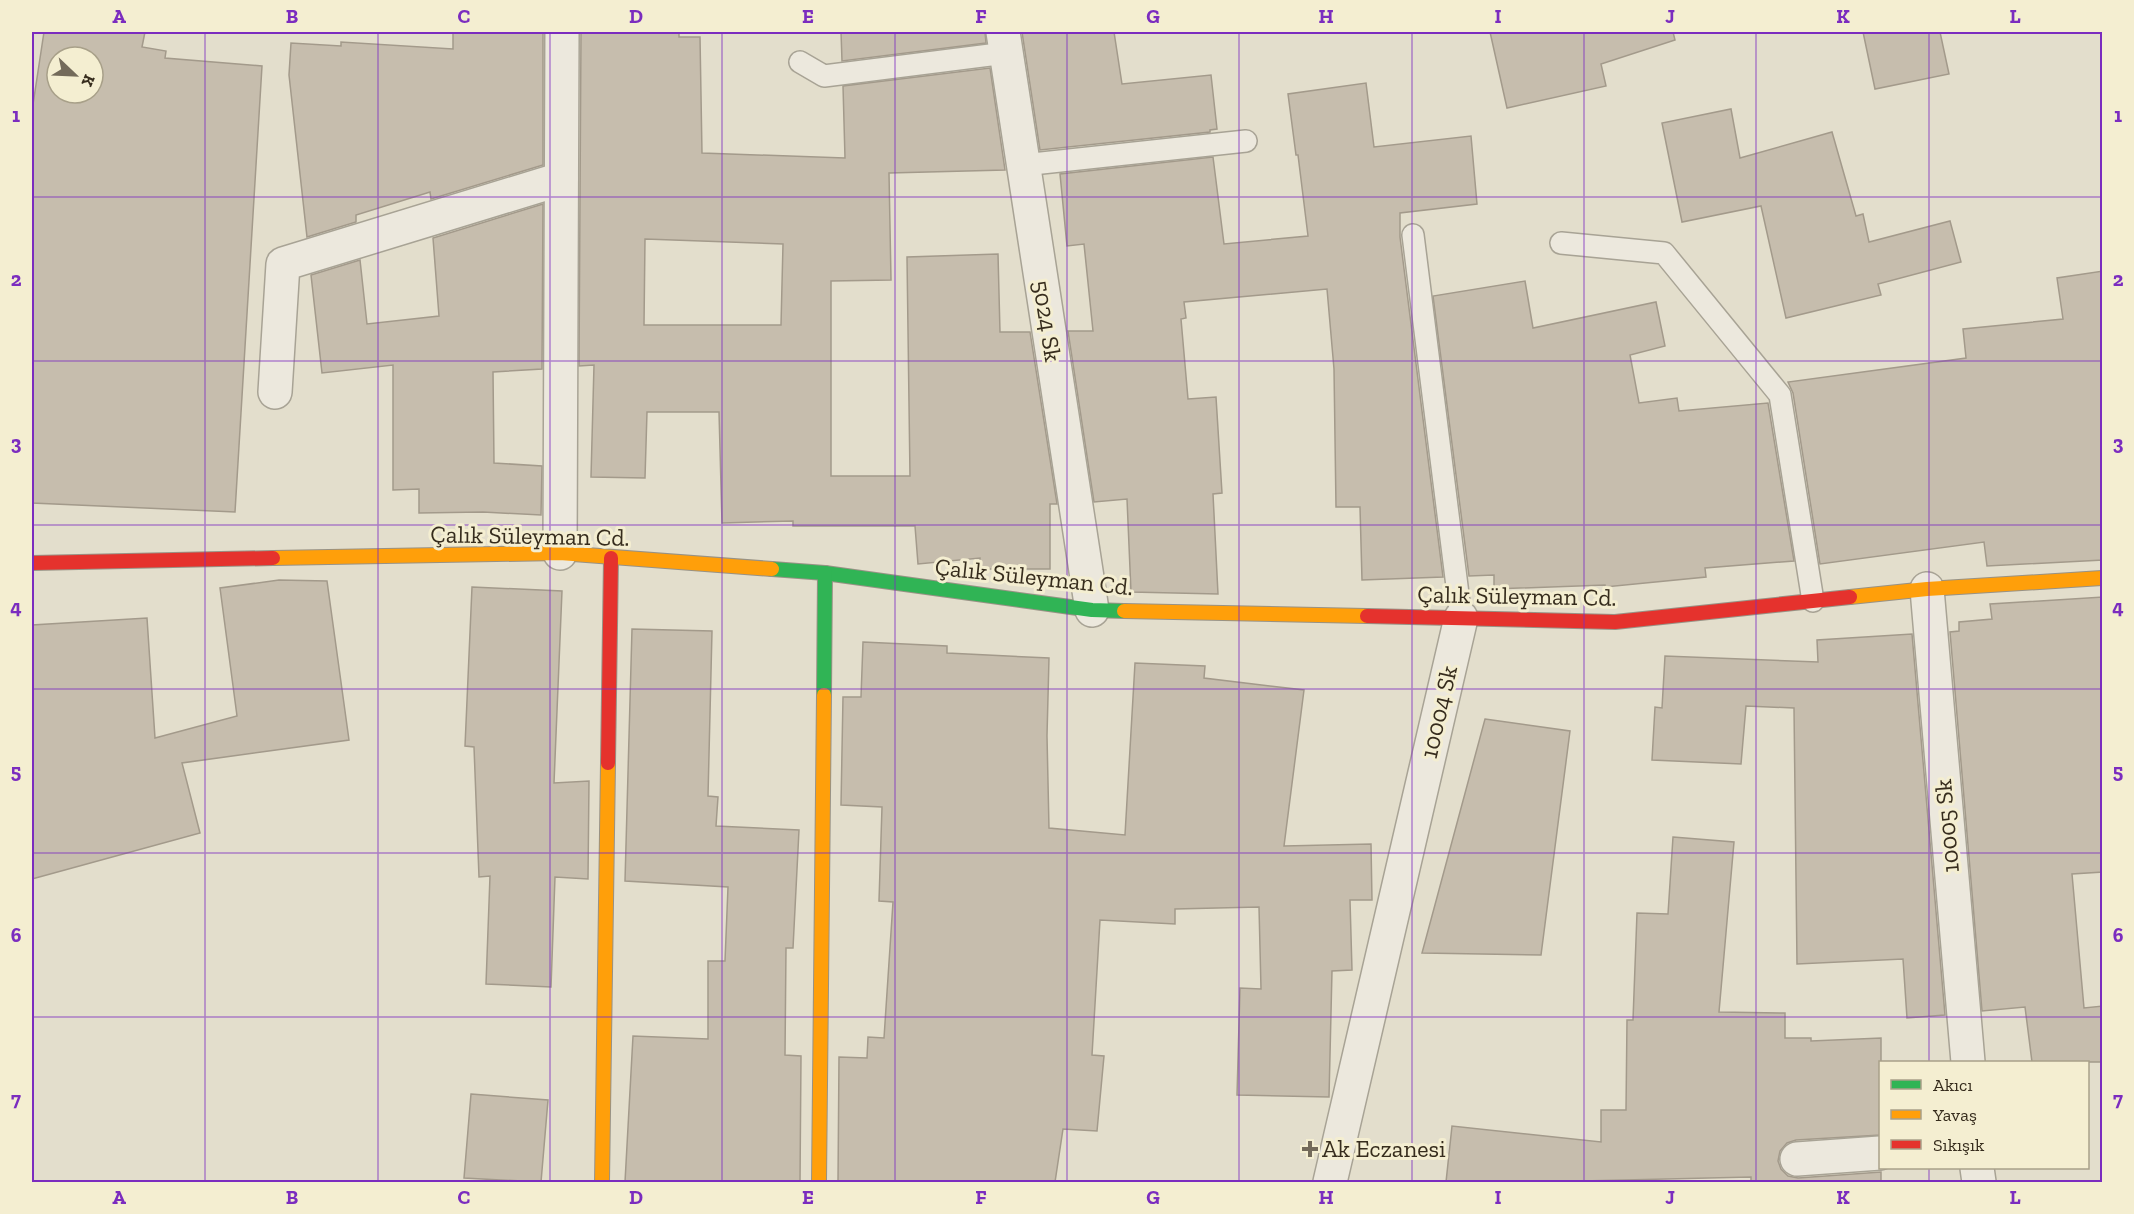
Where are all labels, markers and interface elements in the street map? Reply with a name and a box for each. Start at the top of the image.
text: A [112,4,126,28]
text: B [286,4,298,28]
text: C [458,4,471,28]
text: D [629,4,643,28]
text: E [802,4,814,28]
text: F [975,4,987,28]
text: G [1146,4,1160,28]
text: H [1318,4,1334,28]
text: I [1494,4,1502,28]
text: J [1665,4,1675,28]
text: K [1836,4,1850,28]
text: L [2009,4,2021,28]
north arrow [45,45,105,105]
text: K [77,72,99,90]
text: 1 [12,103,20,127]
text: 1 [2114,103,2122,127]
text: 2 [11,267,22,291]
text: 2 [2113,267,2124,291]
street label: 5024 Sk [1027,278,1068,364]
text: 3 [11,431,22,455]
text: 3 [2113,431,2124,455]
street label: Çalık Süleyman Cd. [430,519,630,552]
street label: Çalık Süleyman Cd. [934,552,1135,601]
street label: Çalık Süleyman Cd. [1417,579,1617,612]
text: 4 [10,595,22,619]
text: 4 [2112,595,2124,619]
street label: 10004 Sk [1414,662,1463,761]
text: 5 [11,759,21,783]
text: 5 [2113,759,2123,783]
street label: 10005 Sk [1928,778,1965,874]
text: 6 [11,923,22,947]
text: 6 [2113,923,2124,947]
legend [1879,1061,2089,1169]
text: Akıcı [1933,1074,1972,1096]
text: 7 [11,1087,21,1111]
text: 7 [2113,1087,2123,1111]
text: Yavaş [1932,1104,1977,1126]
place label: Ak Eczanesi [1322,1134,1446,1163]
text: Sıkışık [1933,1134,1985,1156]
marker: Ak Eczanesi [1303,1142,1317,1156]
text: A [112,1185,126,1209]
text: B [286,1185,298,1209]
text: C [458,1185,471,1209]
text: D [629,1185,643,1209]
text: E [802,1185,814,1209]
text: F [975,1185,987,1209]
text: G [1146,1185,1160,1209]
text: H [1318,1185,1334,1209]
text: I [1494,1185,1502,1209]
text: J [1665,1185,1675,1209]
text: K [1836,1185,1850,1209]
text: L [2009,1185,2021,1209]

